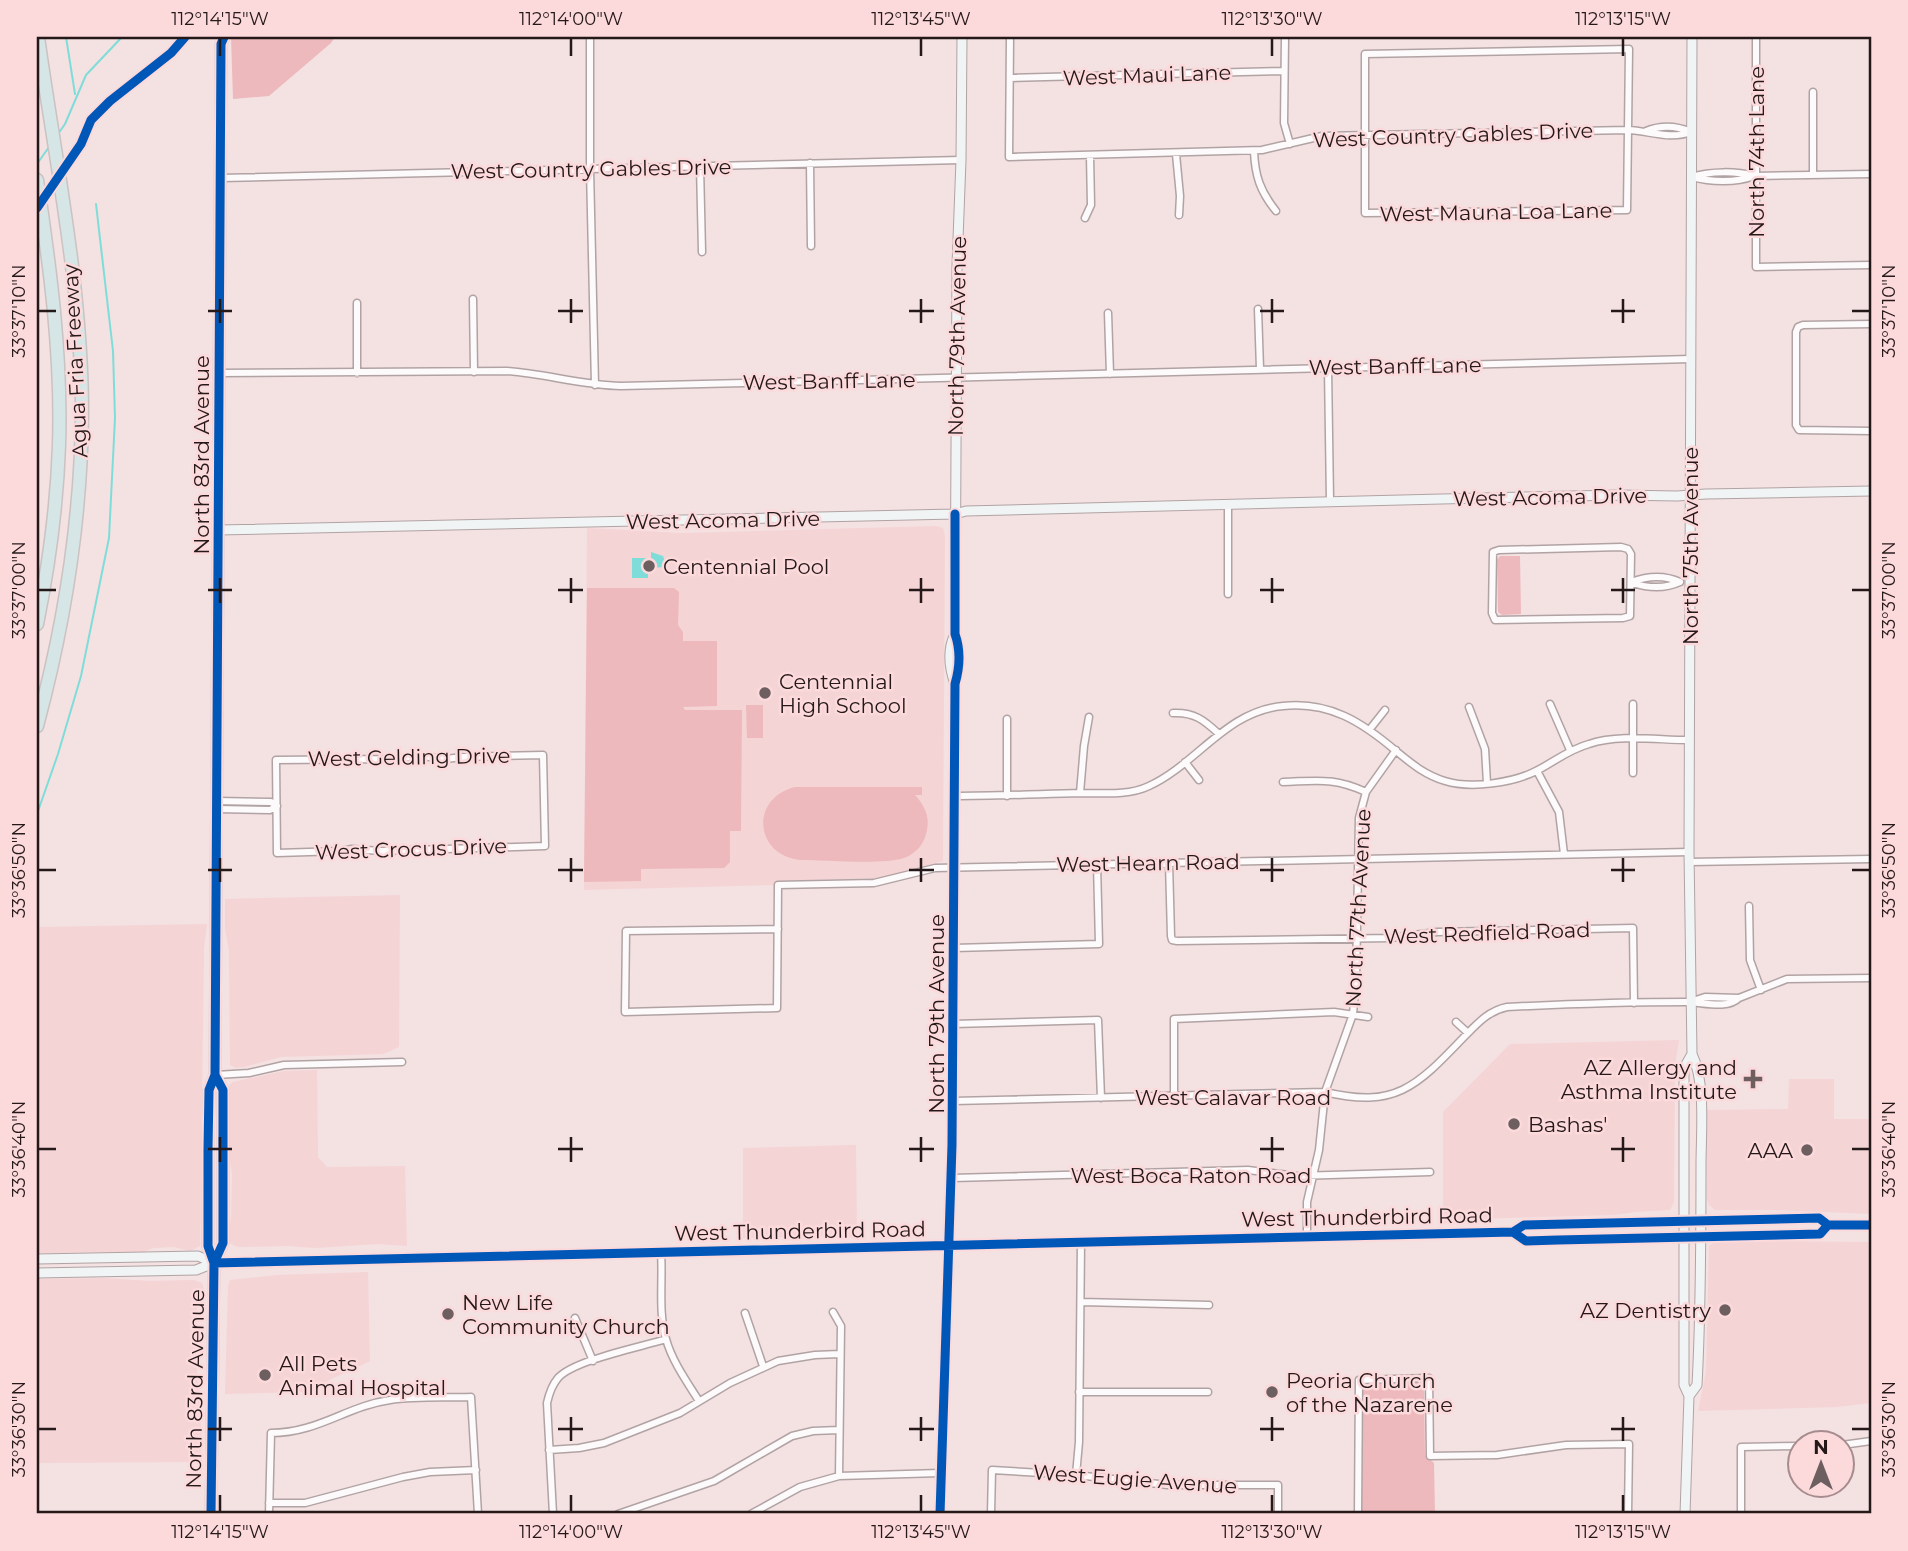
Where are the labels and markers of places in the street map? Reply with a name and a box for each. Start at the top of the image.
place label: Centennial Pool [663,554,829,579]
marker: Centennial Pool [641,558,657,574]
place label: Centennial High School [779,669,907,718]
marker: Centennial High School [757,685,773,701]
place label: AZ Allergy and Asthma Institute [1561,1055,1737,1104]
marker: AZ Allergy and Asthma Institute [1743,1069,1763,1089]
place label: Bashas' [1528,1112,1608,1137]
marker: Bashas' [1506,1116,1522,1132]
place label: AAA [1747,1138,1794,1163]
marker: AAA [1799,1142,1815,1158]
place label: New Life Community Church [462,1290,670,1339]
place label: AZ Dentistry [1580,1298,1712,1323]
marker: AZ Dentistry [1717,1302,1733,1318]
marker: New Life Community Church [440,1306,456,1322]
place label: All Pets Animal Hospital [279,1351,446,1400]
marker: All Pets Animal Hospital [257,1367,273,1383]
place label: Peoria Church of the Nazarene [1286,1368,1453,1417]
marker: Peoria Church of the Nazarene [1264,1384,1280,1400]

